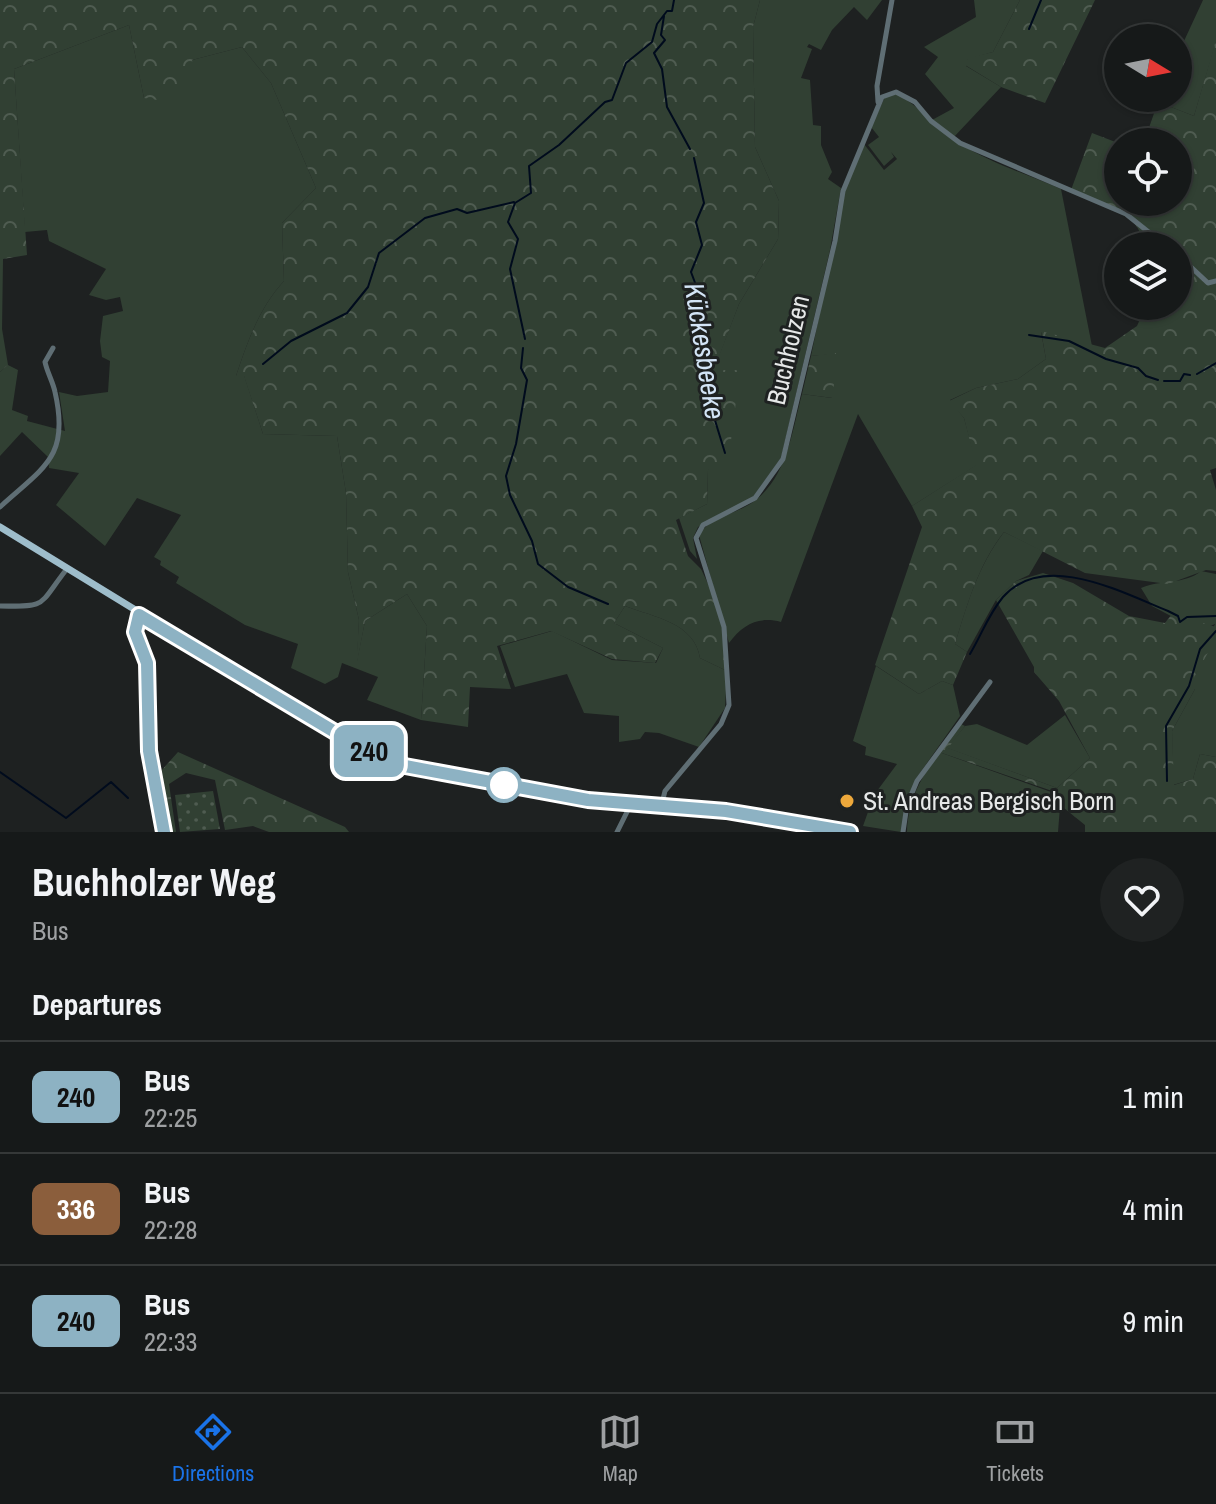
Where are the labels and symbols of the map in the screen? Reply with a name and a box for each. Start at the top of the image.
north arrow [1104,24,1192,112]
water label: Kückesbeeke [675,280,735,422]
street label: Buchholzen [758,292,817,408]
line badge: 240 [323,725,415,777]
unlabelled marker [487,768,521,802]
place label: St. Andreas Bergisch Born [863,783,1114,818]
marker: St. Andreas Bergisch Born [838,792,856,810]

